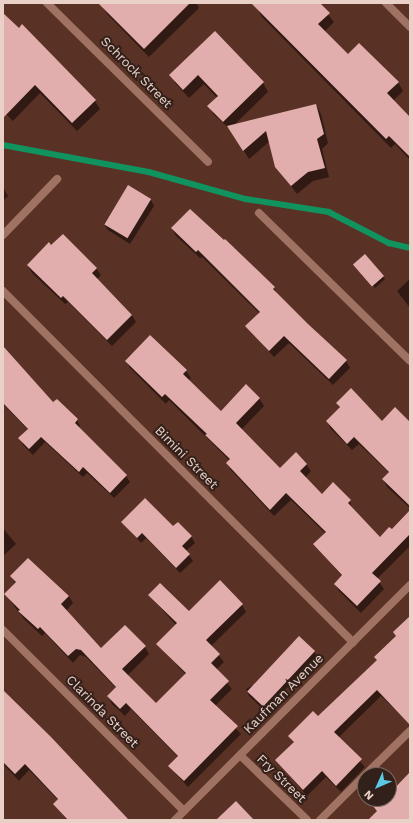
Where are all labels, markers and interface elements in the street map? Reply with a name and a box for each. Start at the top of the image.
street label: Schrock Street [97,34,175,112]
street label: Bimini Street [151,423,221,493]
street label: Kaufman Avenue [241,651,327,737]
street label: Clarinda Street [62,672,142,752]
street label: Fry Street [253,752,309,806]
north arrow [357,767,397,807]
text: N [361,788,376,803]

